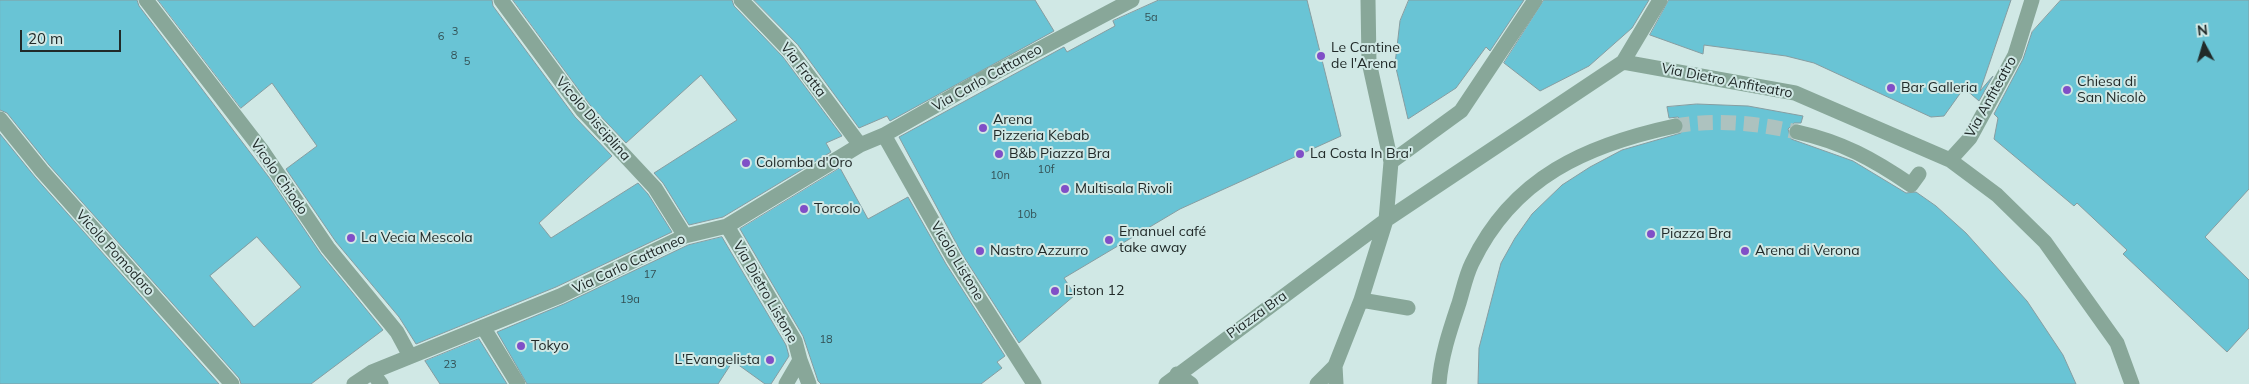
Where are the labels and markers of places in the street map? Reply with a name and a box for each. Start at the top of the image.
place label: Le Cantine de l'Arena [1331,40,1400,72]
marker: Le Cantine de l'Arena [1315,50,1327,62]
place label: Chiesa di San Nicolò [2077,74,2146,106]
place label: Bar Galleria [1901,80,1977,96]
marker: Bar Galleria [1885,82,1897,94]
marker: Chiesa di San Nicolò [2061,84,2073,96]
place label: Arena Pizzeria Kebab [993,112,1089,144]
marker: Arena Pizzeria Kebab [977,122,989,134]
place label: B&b Piazza Bra [1009,146,1110,162]
place label: La Costa In Bra' [1310,146,1412,162]
marker: B&b Piazza Bra [993,148,1005,160]
marker: La Costa In Bra' [1294,148,1306,160]
place label: Colomba d'Oro [756,155,852,171]
marker: Colomba d'Oro [740,157,752,169]
place label: Multisala Rivoli [1075,181,1172,197]
marker: Multisala Rivoli [1059,183,1071,195]
place label: Torcolo [814,201,860,217]
marker: Torcolo [798,203,810,215]
place label: Emanuel café take away [1119,224,1206,256]
place label: Piazza Bra [1661,226,1731,242]
marker: Piazza Bra [1645,228,1657,240]
place label: La Vecia Mescola [361,230,473,246]
marker: La Vecia Mescola [345,232,357,244]
marker: Emanuel café take away [1103,234,1115,246]
place label: Nastro Azzurro [990,243,1088,259]
place label: Arena di Verona [1755,243,1860,259]
marker: Nastro Azzurro [974,245,986,257]
marker: Arena di Verona [1739,245,1751,257]
place label: Liston 12 [1065,283,1124,299]
marker: Liston 12 [1049,285,1061,297]
place label: Tokyo [531,338,569,354]
marker: Tokyo [515,340,527,352]
place label: L'Evangelista [674,352,760,368]
marker: L'Evangelista [764,354,776,366]

